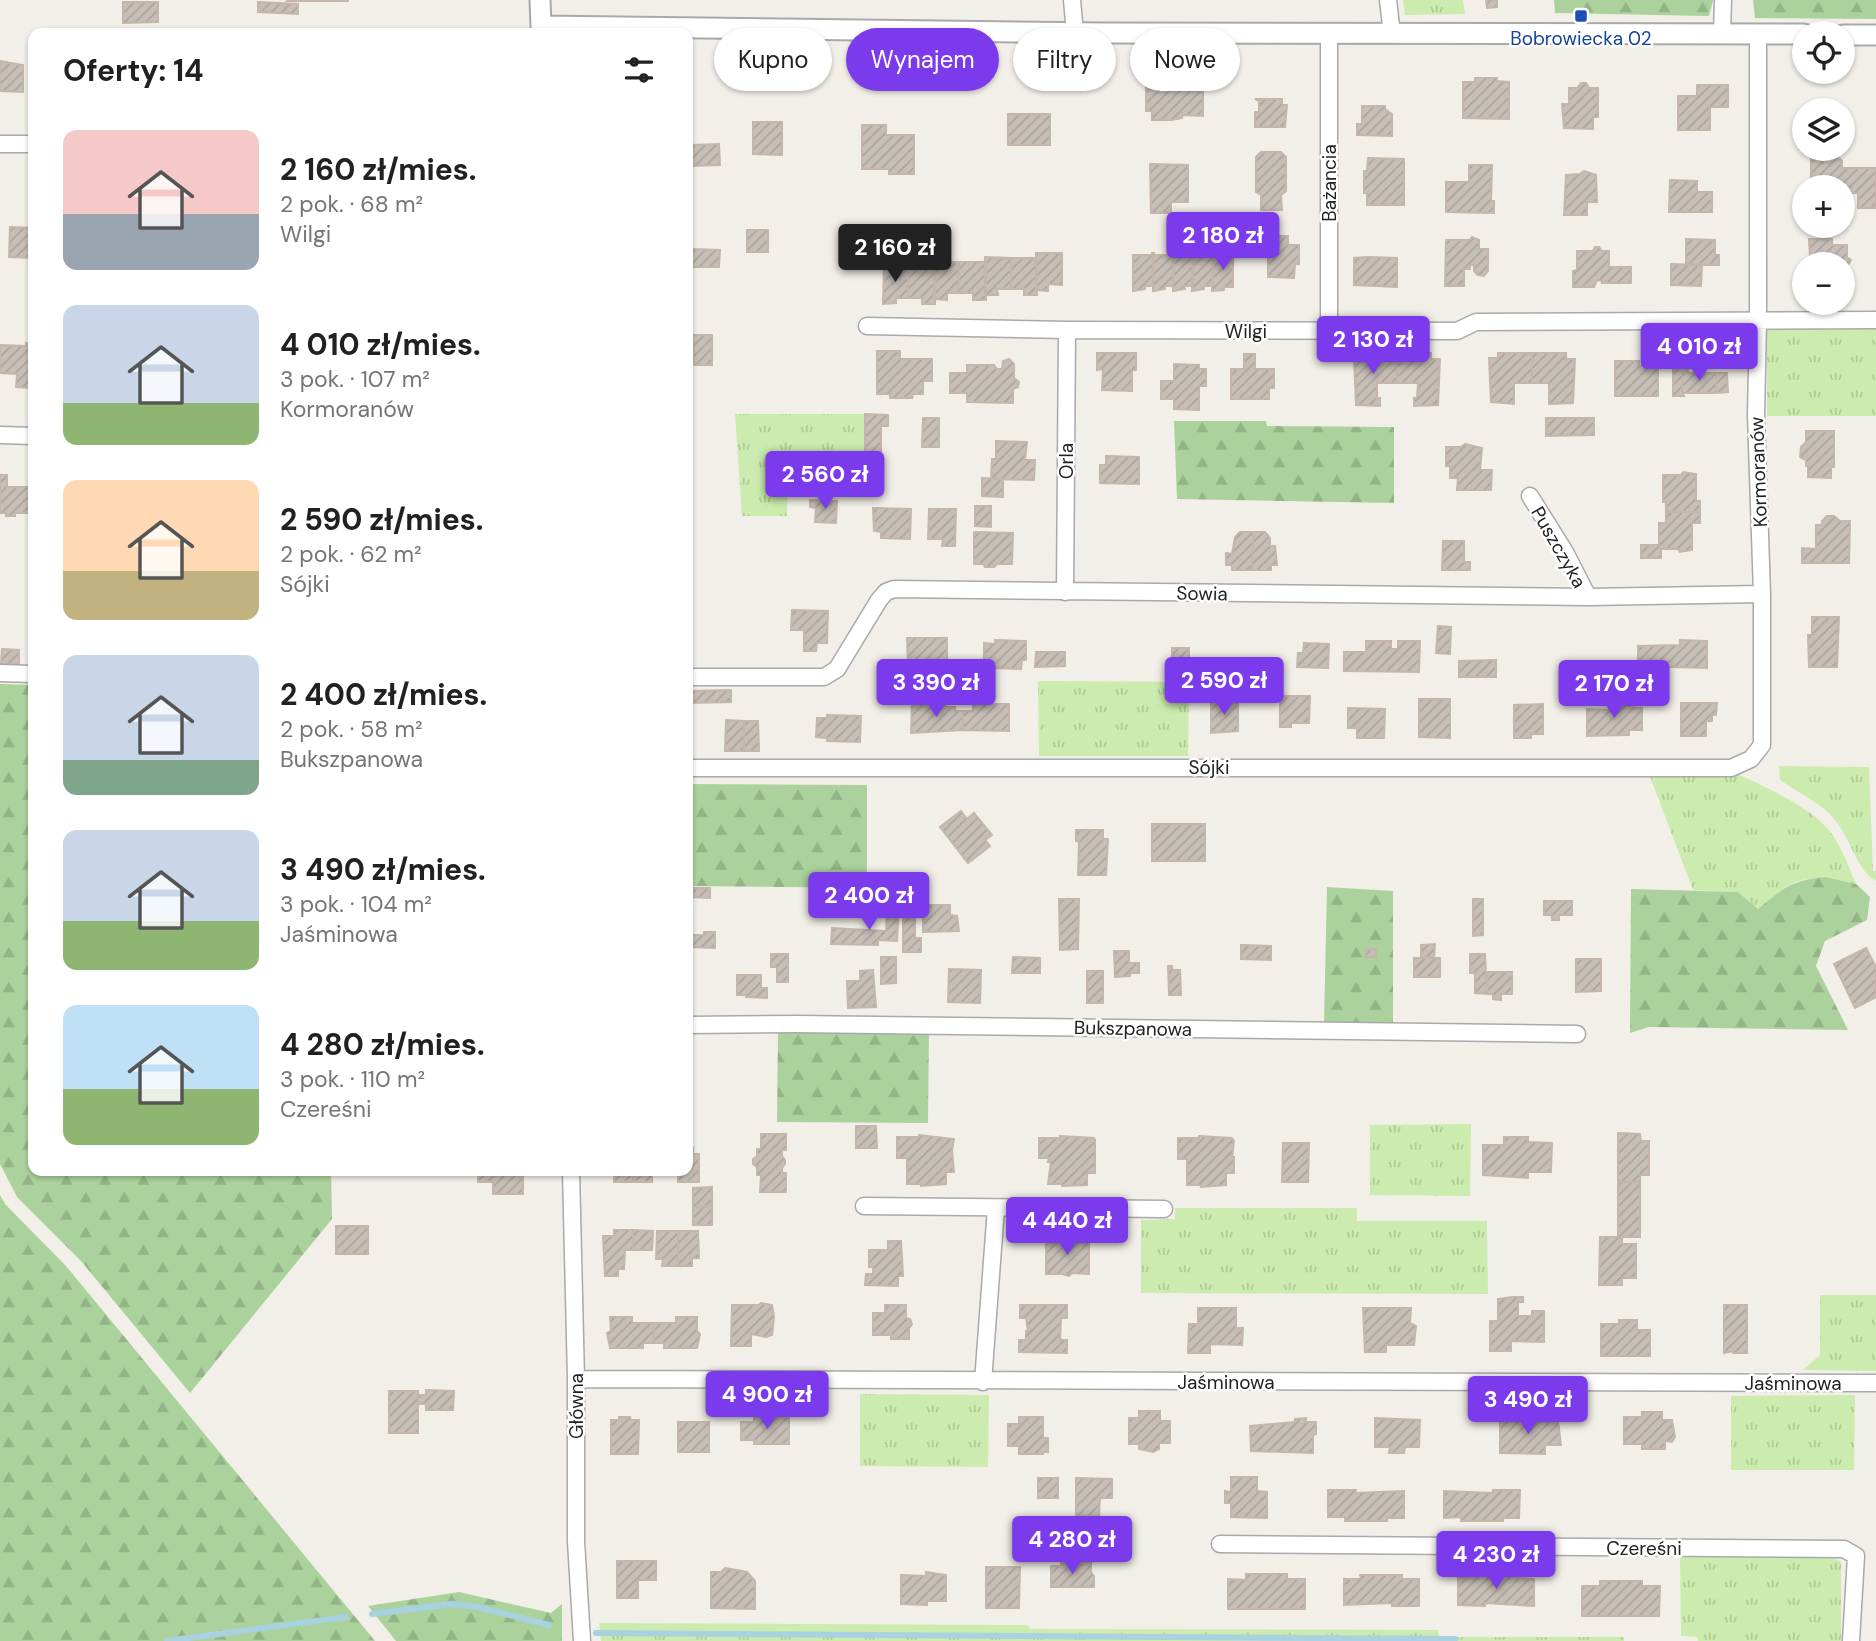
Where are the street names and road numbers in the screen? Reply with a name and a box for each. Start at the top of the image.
street label: Bażancia [1317,144,1342,222]
street label: Wilgi [1225,319,1267,344]
street label: Kormoranów [1744,416,1773,528]
street label: Orla [1054,443,1079,479]
street label: Puszczyka [1525,502,1592,593]
street label: Sowia [1176,581,1228,606]
street label: Sójki [1188,755,1230,780]
street label: Bukszpanowa [1074,1015,1192,1042]
street label: Jaśminowa [1177,1370,1275,1395]
street label: Jaśminowa [1744,1371,1842,1396]
street label: Główna [564,1373,589,1439]
street label: Czereśni [1606,1536,1682,1561]

